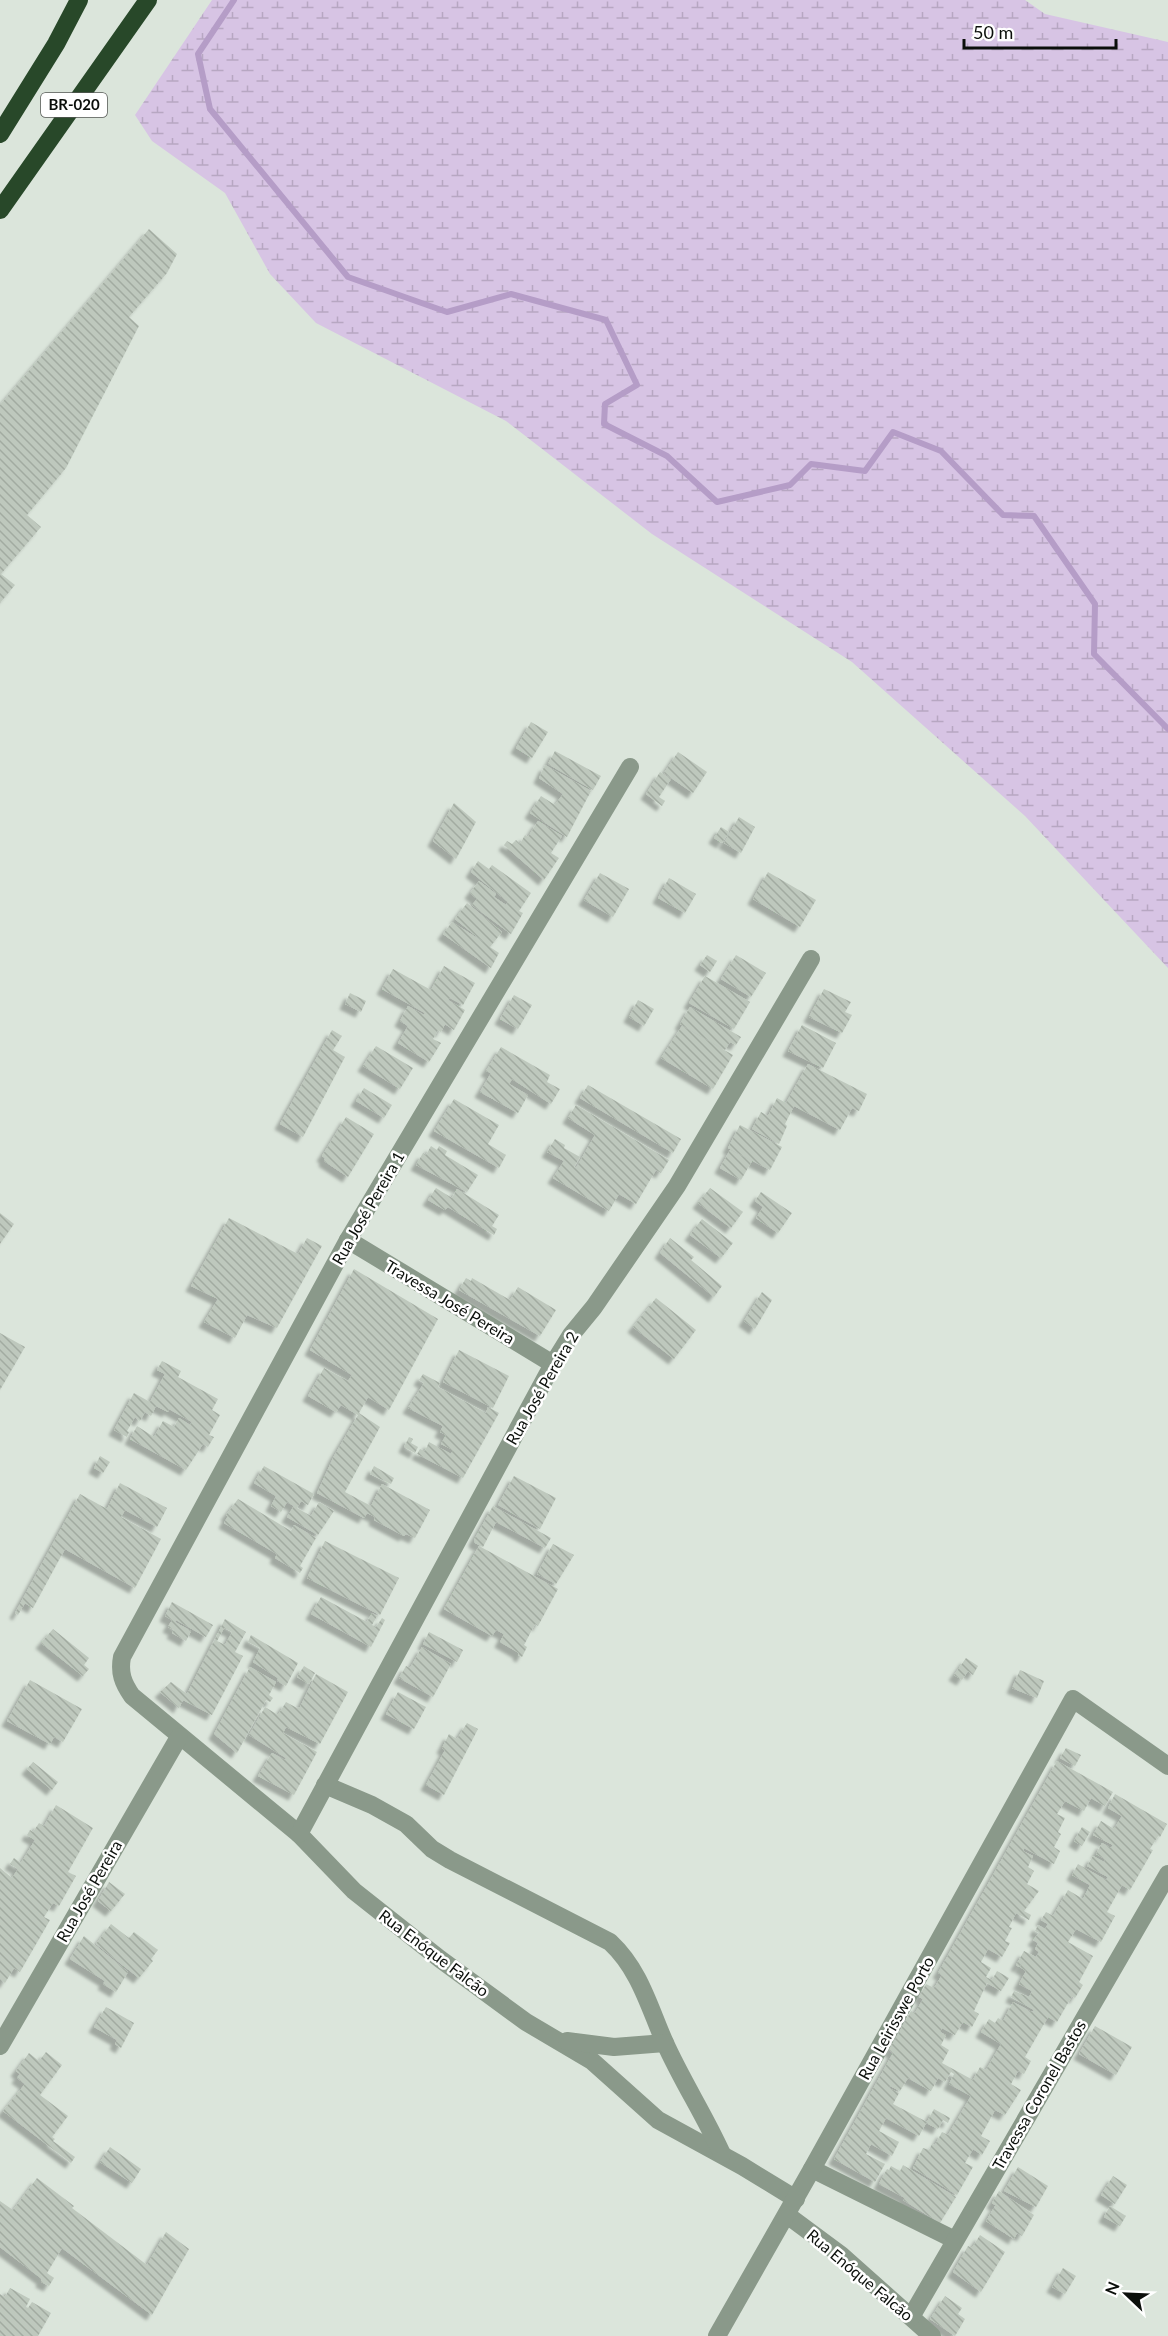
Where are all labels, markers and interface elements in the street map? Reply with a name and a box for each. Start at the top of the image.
scale bar [964,12,1116,50]
text: 50 m [973,21,1013,43]
road number: BR-020 [41,93,107,117]
street label: Rua José Pereira 1 [327,1148,408,1268]
street label: Travessa José Pereira [382,1256,518,1348]
street label: Rua José Pereira 2 [501,1328,582,1448]
street label: Rua José Pereira [52,1837,125,1945]
street label: Rua Enóque Falcão [376,1905,493,2000]
street label: Rua Leirisswe Porto [854,1953,937,2083]
street label: Travessa Coronel Bastos [988,2016,1089,2173]
street label: Rua Enóque Falcão [803,2225,917,2324]
north arrow [1096,2264,1156,2324]
text: N [1101,2279,1123,2297]

